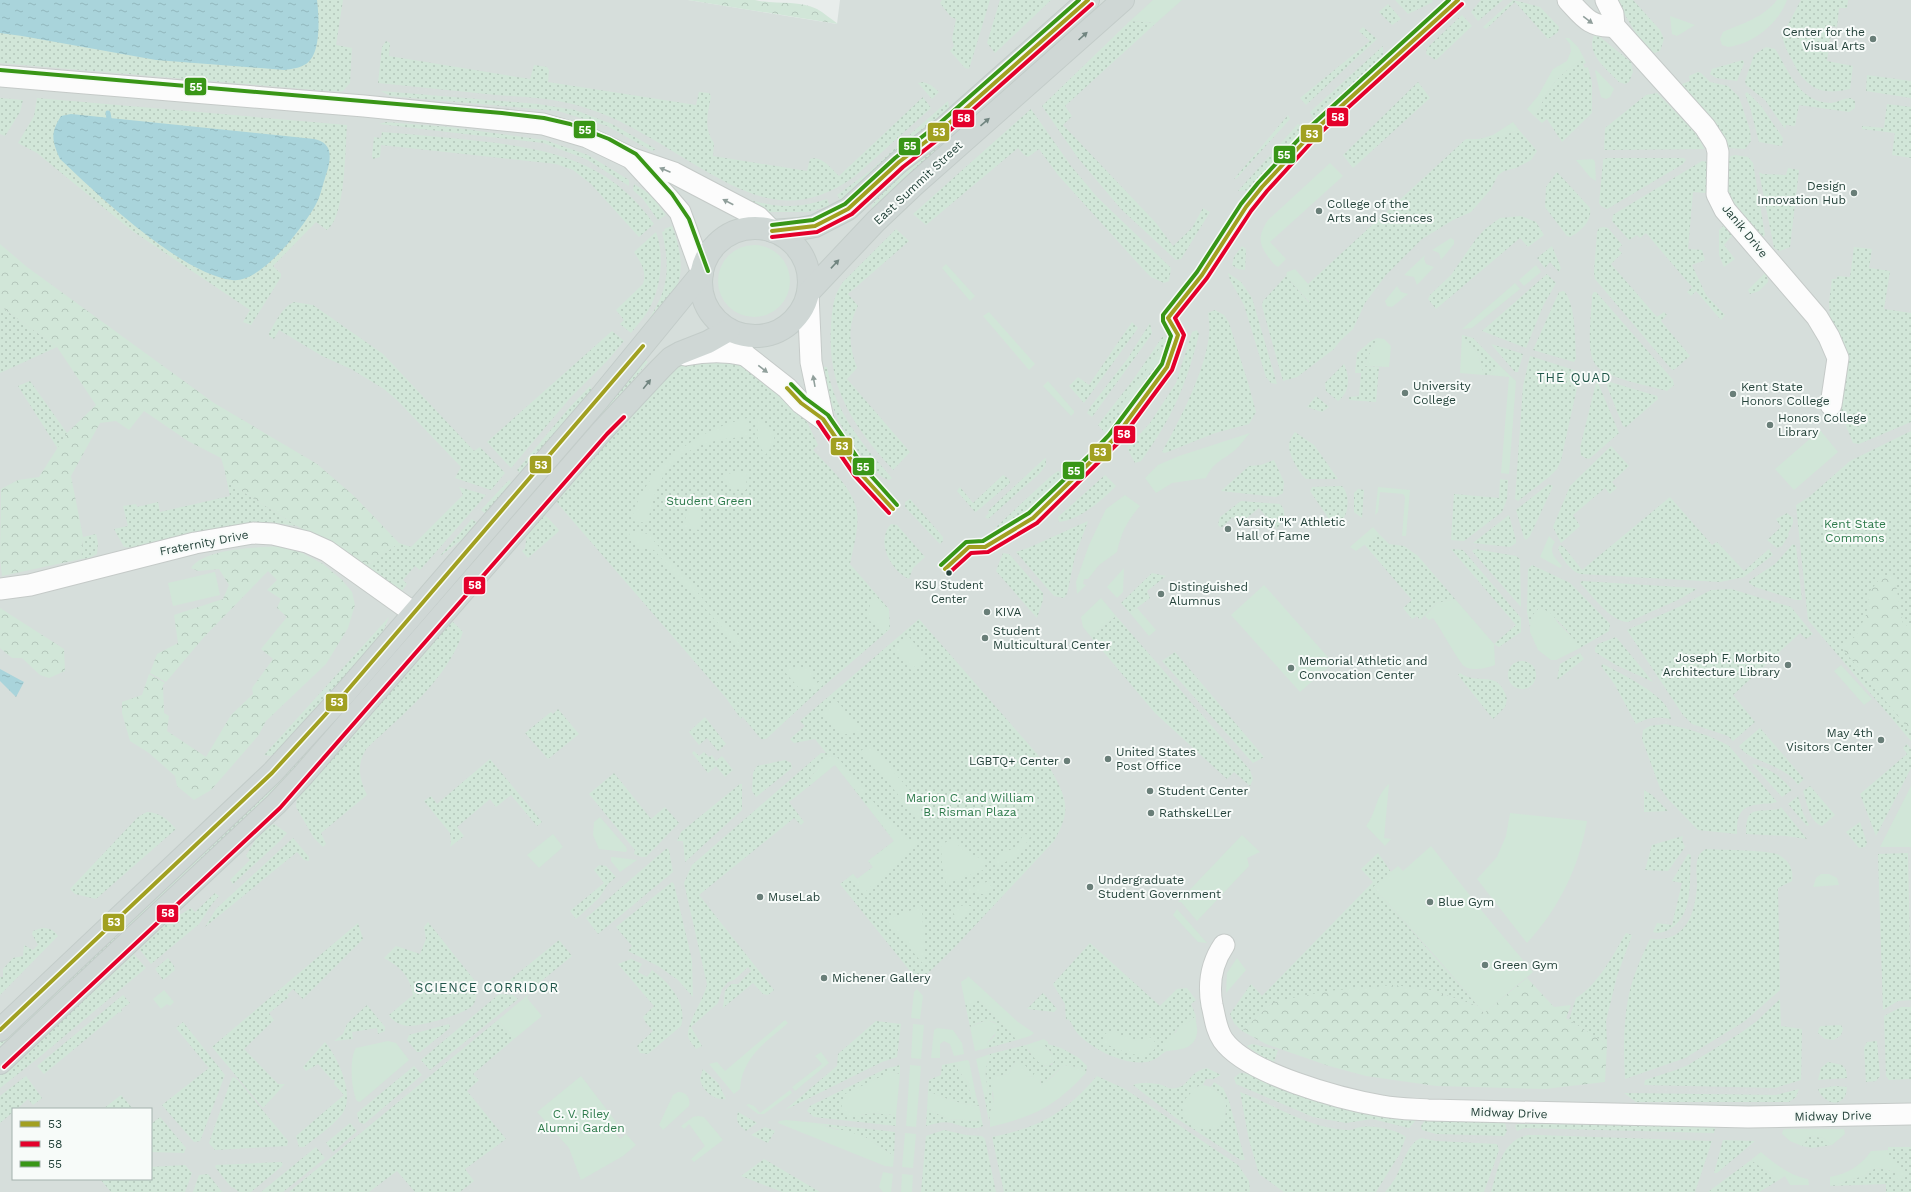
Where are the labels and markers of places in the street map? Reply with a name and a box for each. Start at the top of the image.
place label: Center for the Visual Arts [1782,25,1865,53]
marker: Center for the Visual Arts [1868,34,1878,44]
place label: Design Innovation Hub [1757,179,1846,207]
marker: Design Innovation Hub [1849,188,1859,198]
place label: College of the Arts and Sciences [1327,197,1433,225]
marker: College of the Arts and Sciences [1314,206,1324,216]
place label: University College [1413,379,1471,407]
place label: Kent State Honors College [1741,380,1830,408]
marker: University College [1400,388,1410,398]
marker: Kent State Honors College [1728,389,1738,399]
place label: Honors College Library [1778,411,1867,439]
marker: Honors College Library [1765,420,1775,430]
place label: Varsity "K" Athletic Hall of Fame [1236,515,1346,543]
marker: Varsity "K" Athletic Hall of Fame [1223,524,1233,534]
marker: KSU Student Center [944,568,954,578]
place label: KSU Student Center [915,579,984,606]
place label: Distinguished Alumnus [1169,580,1248,608]
marker: Distinguished Alumnus [1156,589,1166,599]
place label: KIVA [995,605,1021,619]
marker: KIVA [982,607,992,617]
place label: Student Multicultural Center [993,624,1111,652]
marker: Student Multicultural Center [980,633,990,643]
place label: Joseph F. Morbito Architecture Library [1663,651,1781,679]
place label: Memorial Athletic and Convocation Center [1299,654,1428,682]
marker: Joseph F. Morbito Architecture Library [1783,660,1793,670]
marker: Memorial Athletic and Convocation Center [1286,663,1296,673]
place label: May 4th Visitors Center [1786,726,1873,754]
marker: May 4th Visitors Center [1876,735,1886,745]
place label: United States Post Office [1116,745,1196,773]
place label: LGBTQ+ Center [969,754,1059,768]
marker: United States Post Office [1103,754,1113,764]
marker: LGBTQ+ Center [1062,756,1072,766]
place label: Student Center [1158,784,1248,798]
marker: Student Center [1145,786,1155,796]
place label: RathskeLLer [1159,806,1232,820]
marker: RathskeLLer [1146,808,1156,818]
place label: Undergraduate Student Government [1098,873,1221,901]
marker: Undergraduate Student Government [1085,882,1095,892]
place label: MuseLab [768,890,820,904]
marker: MuseLab [755,892,765,902]
place label: Blue Gym [1438,895,1494,909]
marker: Blue Gym [1425,897,1435,907]
place label: Green Gym [1493,958,1558,972]
marker: Green Gym [1480,960,1490,970]
place label: Michener Gallery [832,971,931,985]
marker: Michener Gallery [819,973,829,983]

